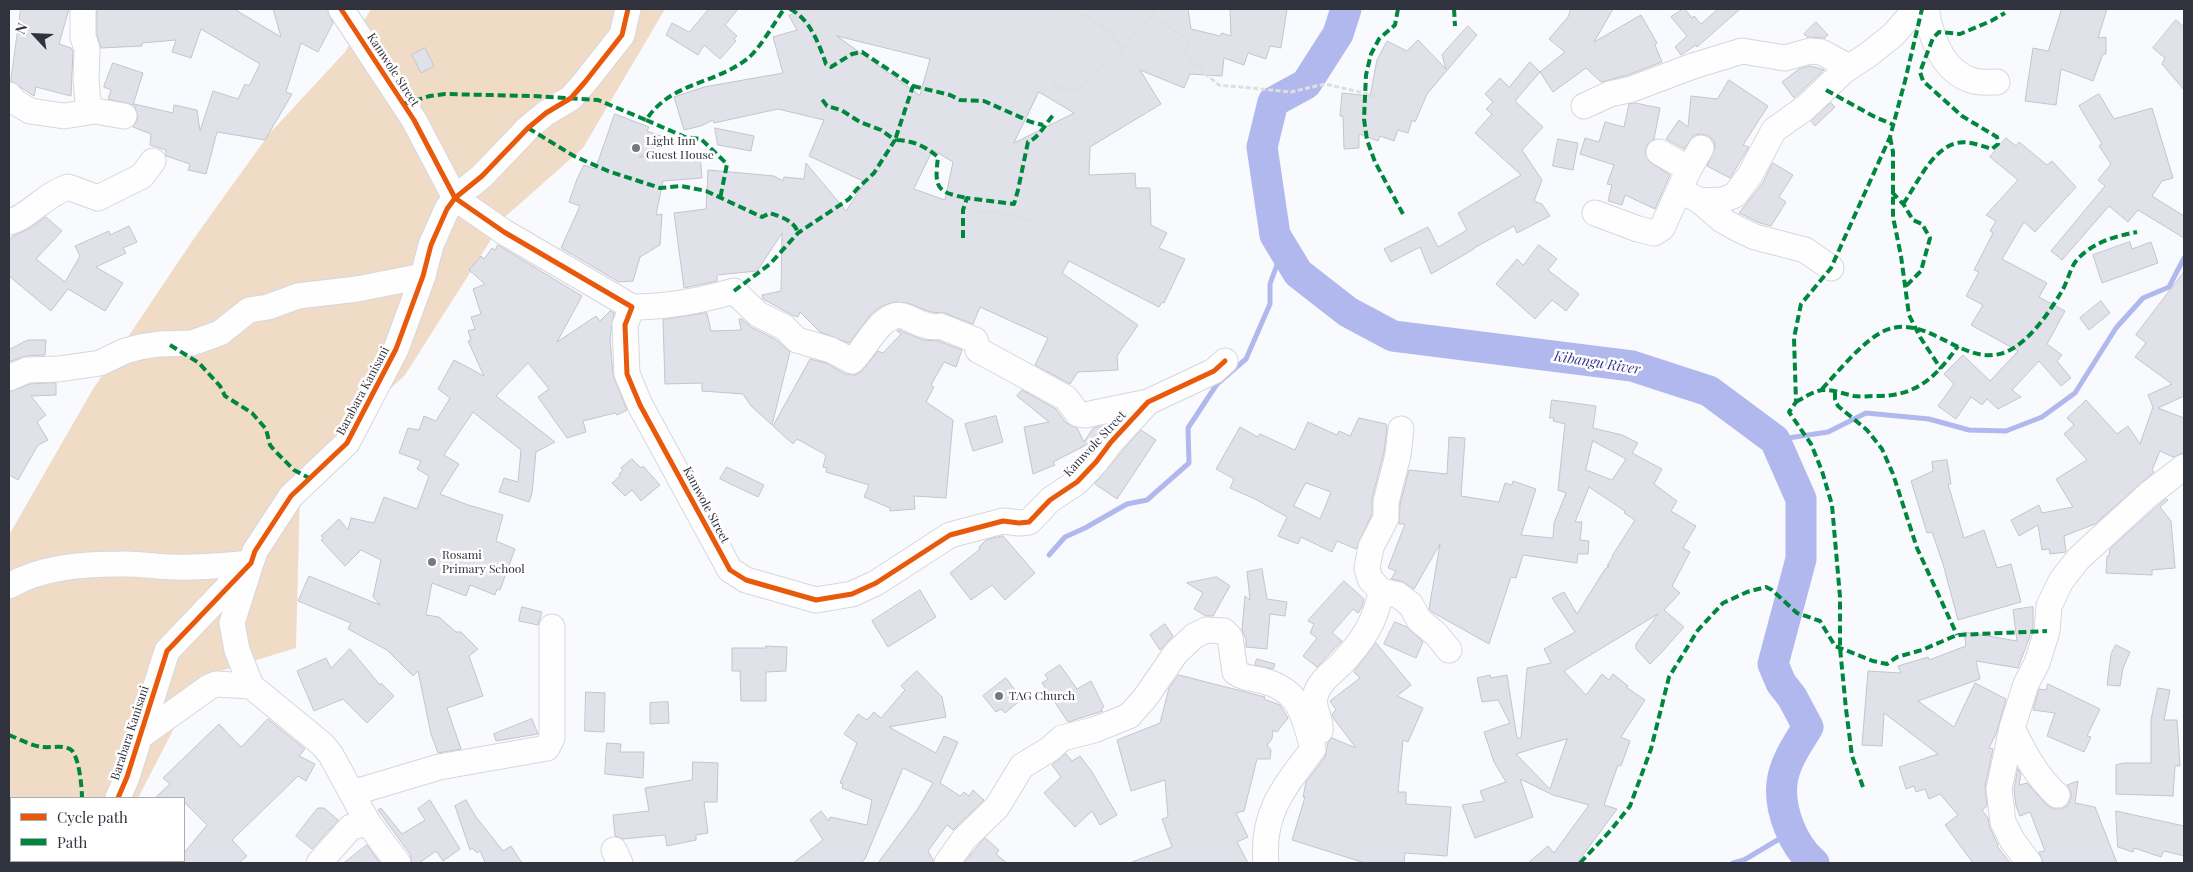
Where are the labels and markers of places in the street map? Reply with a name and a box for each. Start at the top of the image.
place label: Light Inn Guest House [646,134,714,162]
marker: Light Inn Guest House [630,142,642,154]
place label: Rosami Primary School [442,548,525,576]
marker: Rosami Primary School [426,556,438,568]
place label: TAG Church [1009,689,1075,703]
marker: TAG Church [993,690,1005,702]

